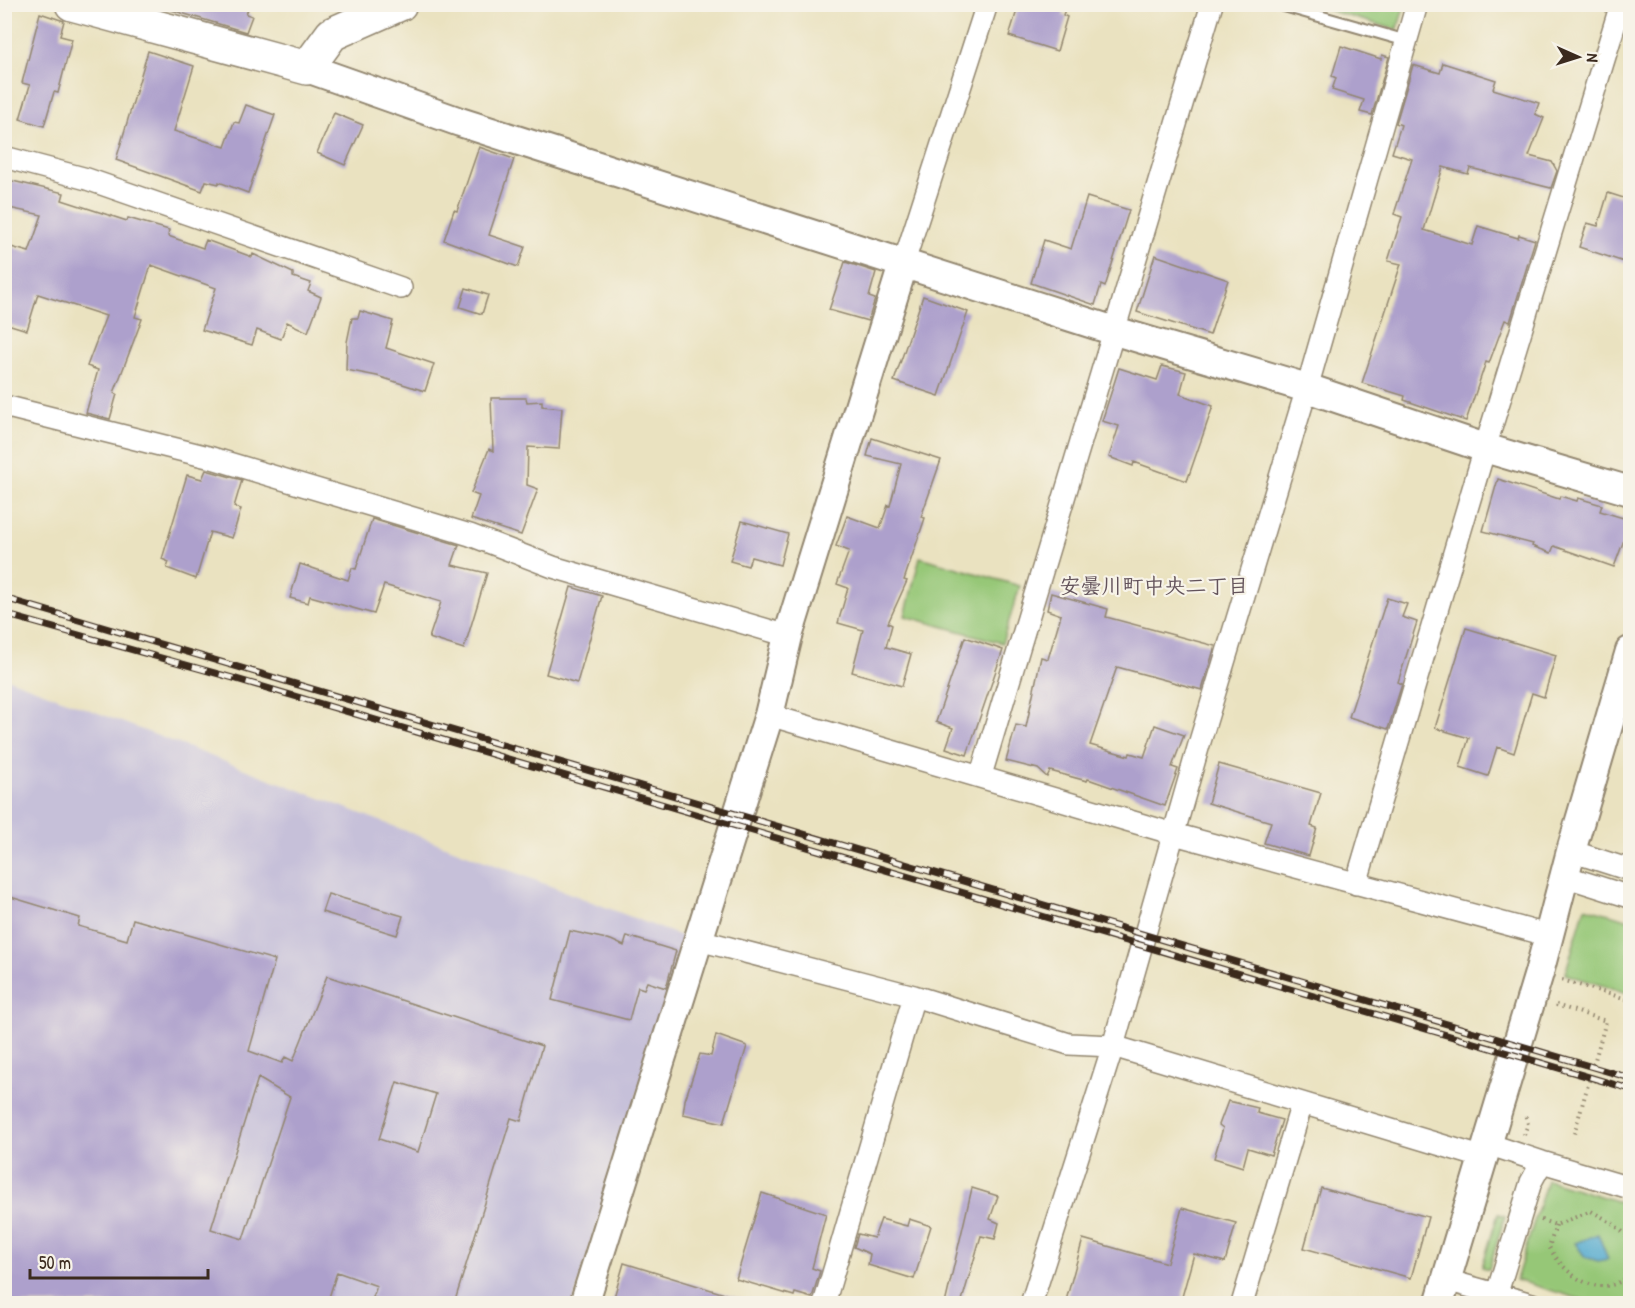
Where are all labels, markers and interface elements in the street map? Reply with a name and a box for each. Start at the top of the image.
north arrow [1548,27,1608,87]
text: N [1582,53,1604,63]
district label: 安曇川町中央二丁目 [1060,571,1249,600]
scale bar [30,1242,208,1280]
text: 50 m [39,1250,71,1275]

